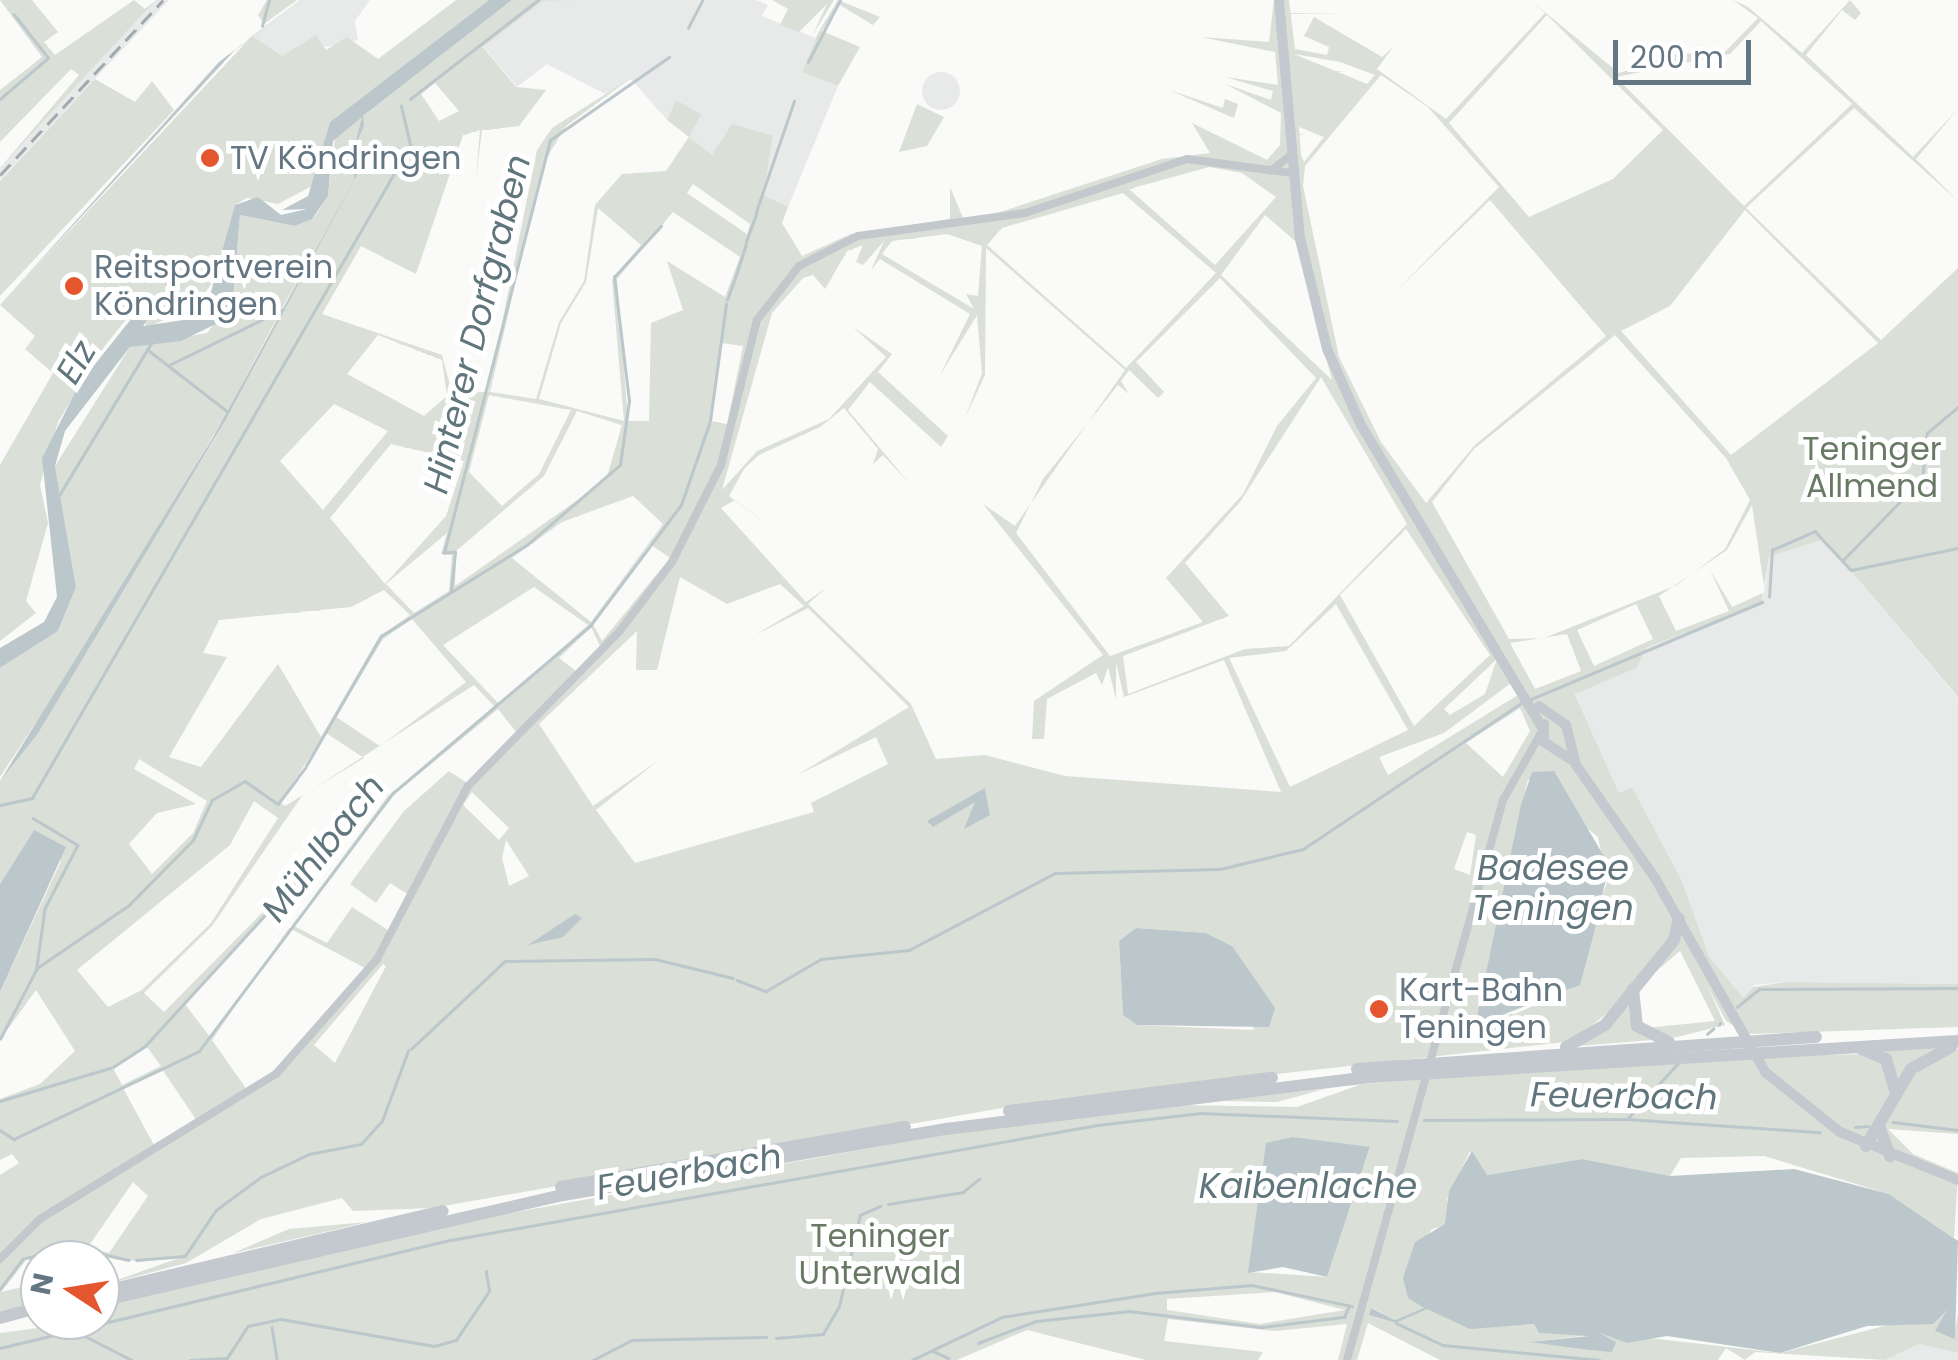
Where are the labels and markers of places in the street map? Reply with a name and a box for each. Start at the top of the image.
place label: TV Köndringen [230,139,461,177]
marker: TV Köndringen [199,147,221,169]
place label: Reitsportverein Köndringen [94,249,333,324]
marker: Reitsportverein Köndringen [63,275,85,297]
place label: Kart-Bahn Teningen [1399,972,1563,1047]
marker: Kart-Bahn Teningen [1368,998,1390,1020]

